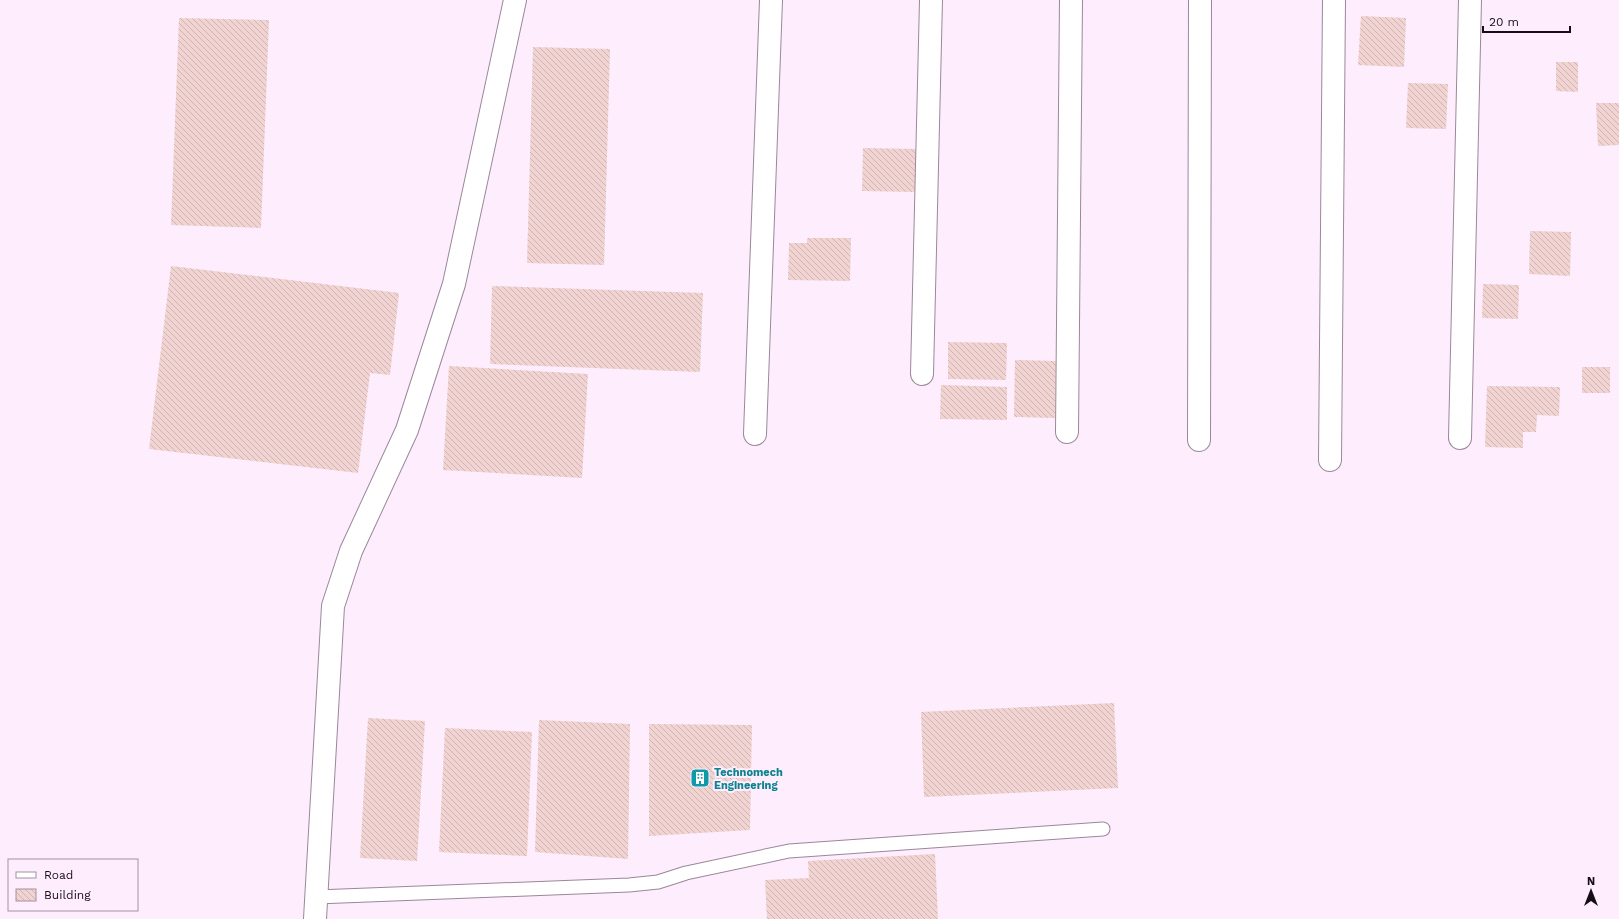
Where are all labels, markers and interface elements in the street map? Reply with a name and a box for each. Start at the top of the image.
scale bar [1483,8,1570,34]
text: 20 m [1489,15,1519,29]
place label: Technomech Engineering [714,766,783,792]
building icon: Technomech Engineering [689,767,711,789]
legend [8,859,138,911]
text: Road [44,868,73,882]
north arrow [1571,871,1611,911]
text: N [1587,875,1595,888]
text: Building [44,888,91,902]

